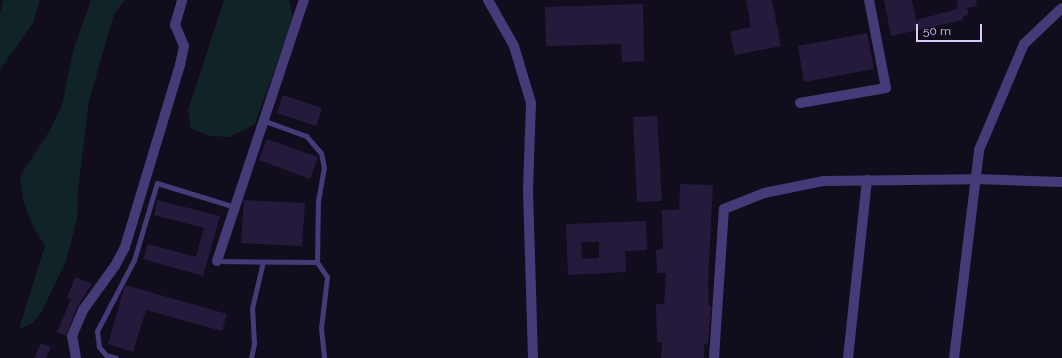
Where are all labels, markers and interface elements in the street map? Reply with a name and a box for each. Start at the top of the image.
scale bar [918,16,984,42]
text: 50 m [923,24,951,38]

